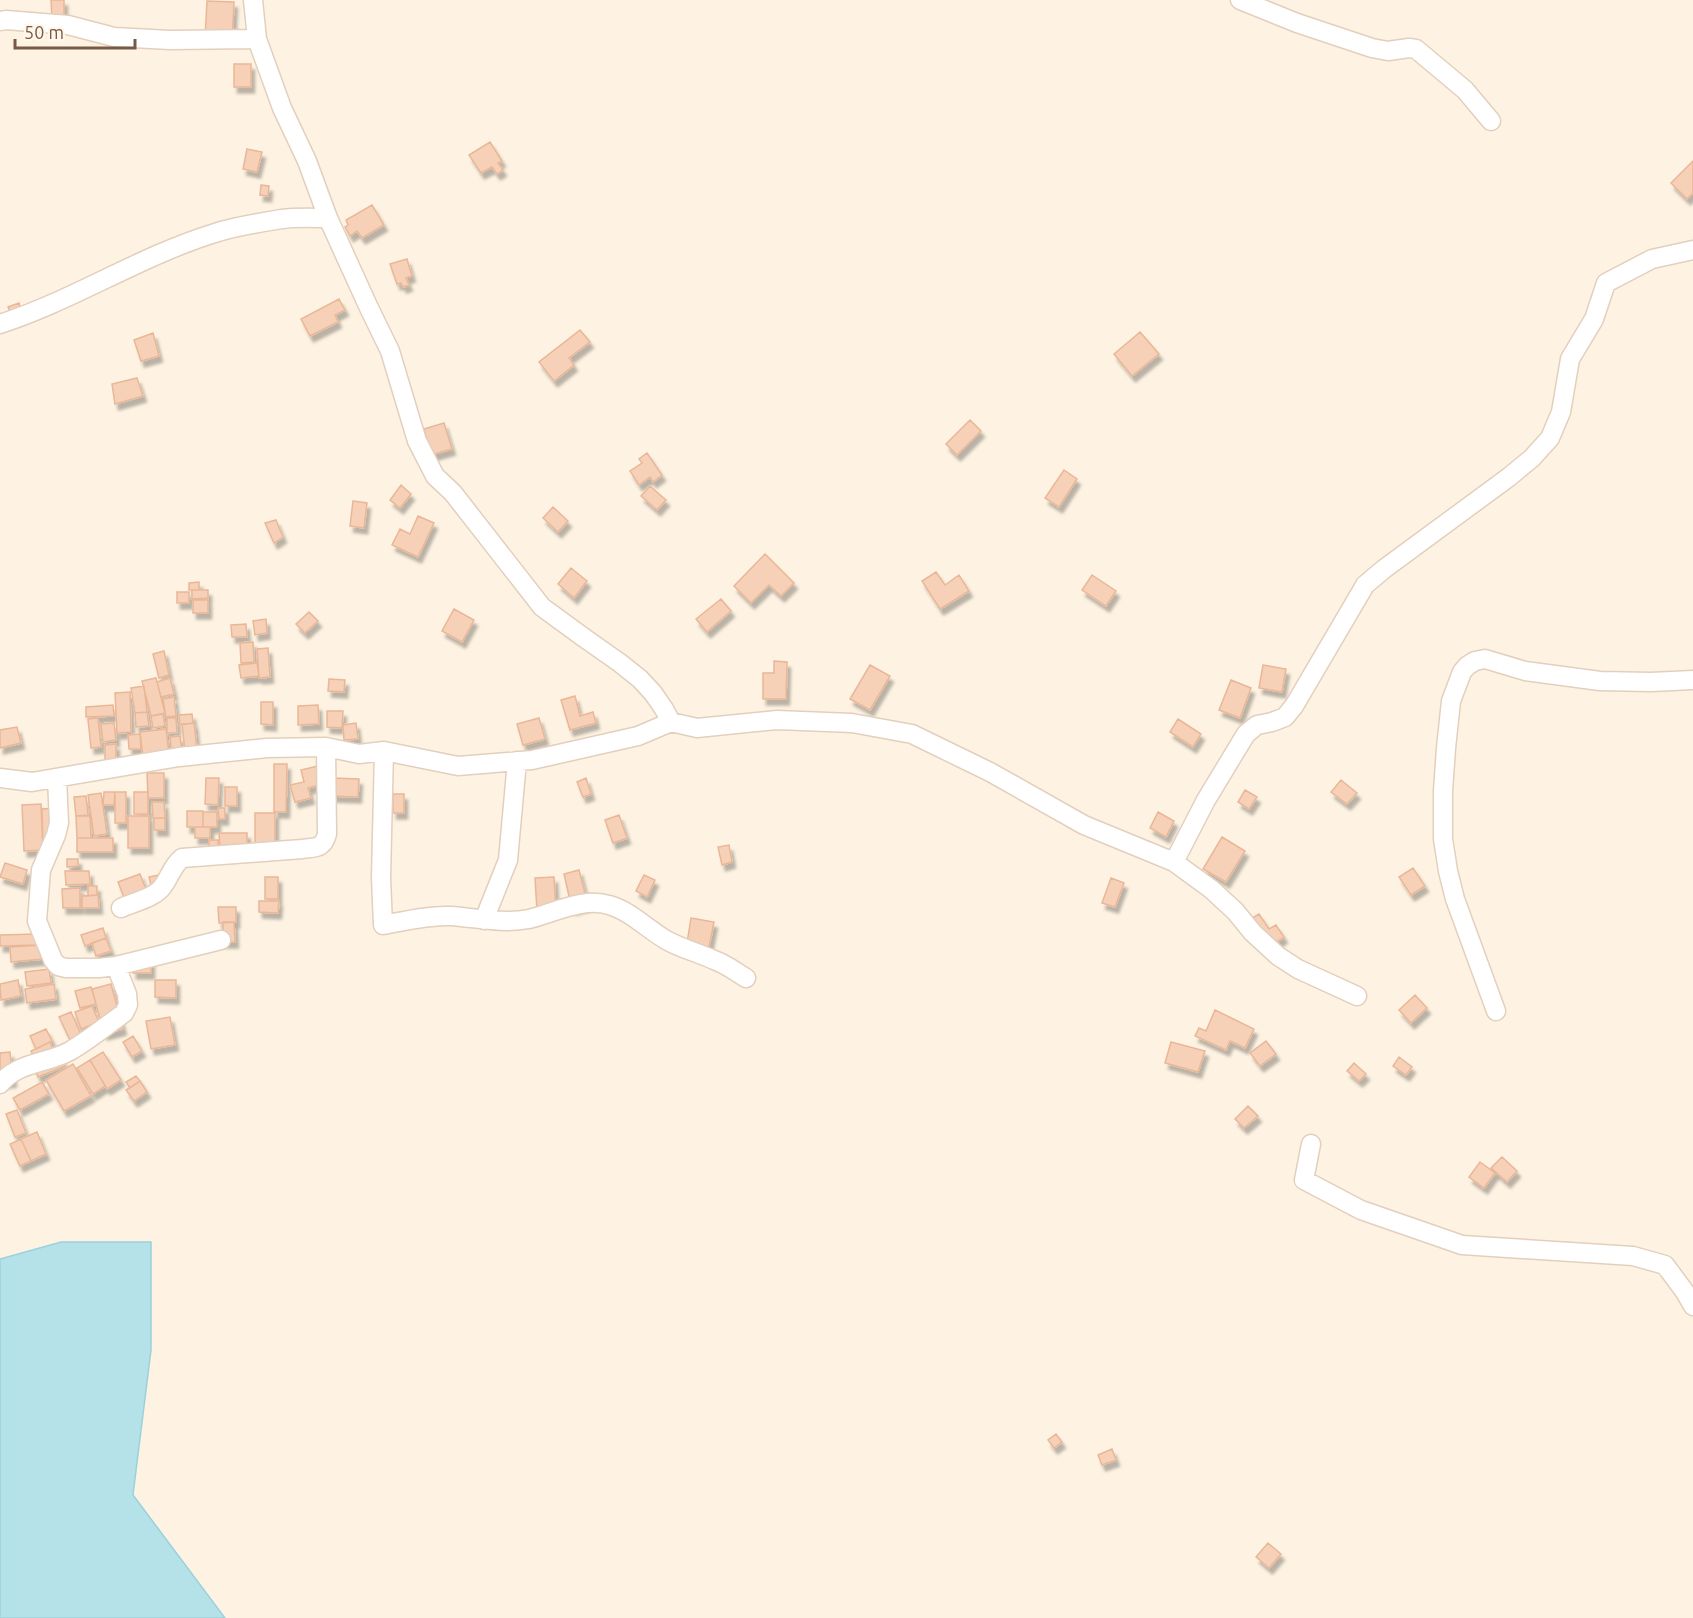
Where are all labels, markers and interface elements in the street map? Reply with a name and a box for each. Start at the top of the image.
scale bar [15,12,135,50]
text: 50 m [24,22,64,42]

